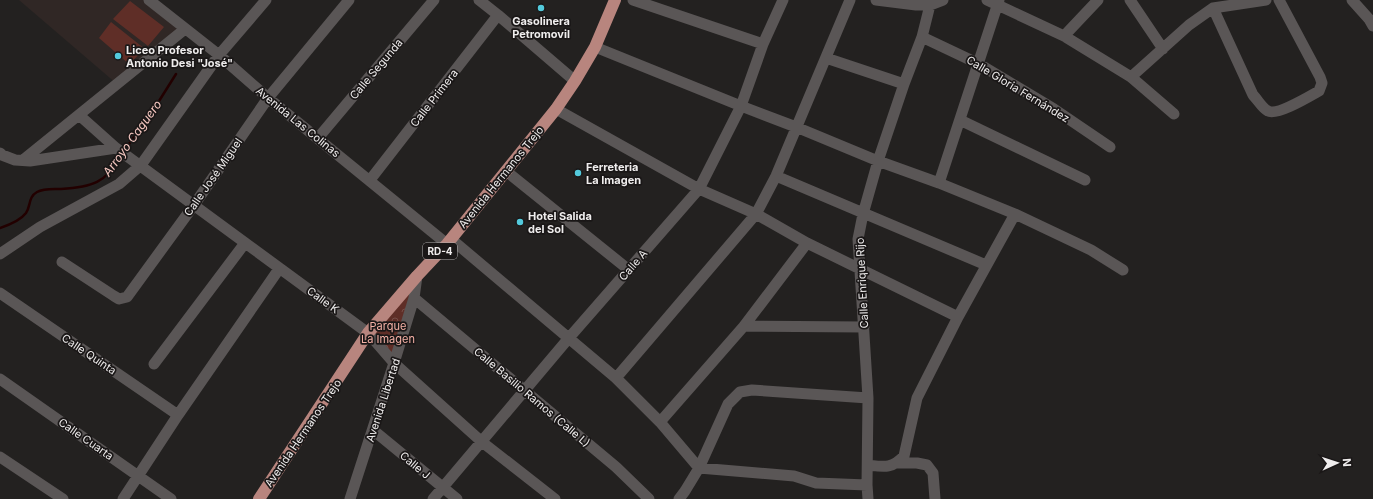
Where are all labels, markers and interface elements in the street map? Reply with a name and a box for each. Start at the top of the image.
marker: Gasolinera Petromovil [536,3,546,13]
place label: Gasolinera Petromovil [512,14,570,41]
street label: Calle Segunda [346,36,406,102]
place label: Liceo Profesor Antonio Desi "José" [126,43,233,70]
marker: Liceo Profesor Antonio Desi "José" [113,51,123,61]
street label: Calle Gloria Fernández [964,53,1072,125]
street label: Calle Primera [407,66,461,130]
street label: Avenida Las Colinas [253,84,343,160]
water label: Arroyo Caguero [99,97,165,180]
street label: Avenida Hermanos Trejo [456,123,547,231]
street label: Calle José Miguel [181,135,245,219]
place label: Ferreteria La Imagen [586,160,641,187]
marker: Ferreteria La Imagen [573,168,583,178]
place label: Hotel Salida del Sol [528,209,592,236]
marker: Hotel Salida del Sol [515,217,525,227]
street label: Calle Enrique Rijo [853,237,871,329]
road number: RD-4 [423,243,457,259]
street label: Calle A [616,246,651,283]
street label: Calle K [304,284,342,317]
park label: Parque La Imagen [361,319,415,346]
street label: Calle Quinta [59,331,119,377]
street label: Calle Basilio Ramos (Calle L) [471,344,593,450]
street label: Avenida Libertad [363,356,403,444]
street label: Avenida Hermanos Trejo [262,376,345,490]
street label: Calle Cuarta [56,415,116,463]
north arrow [1317,443,1357,483]
street label: Calle J [397,448,433,482]
text: N [1340,458,1354,467]

